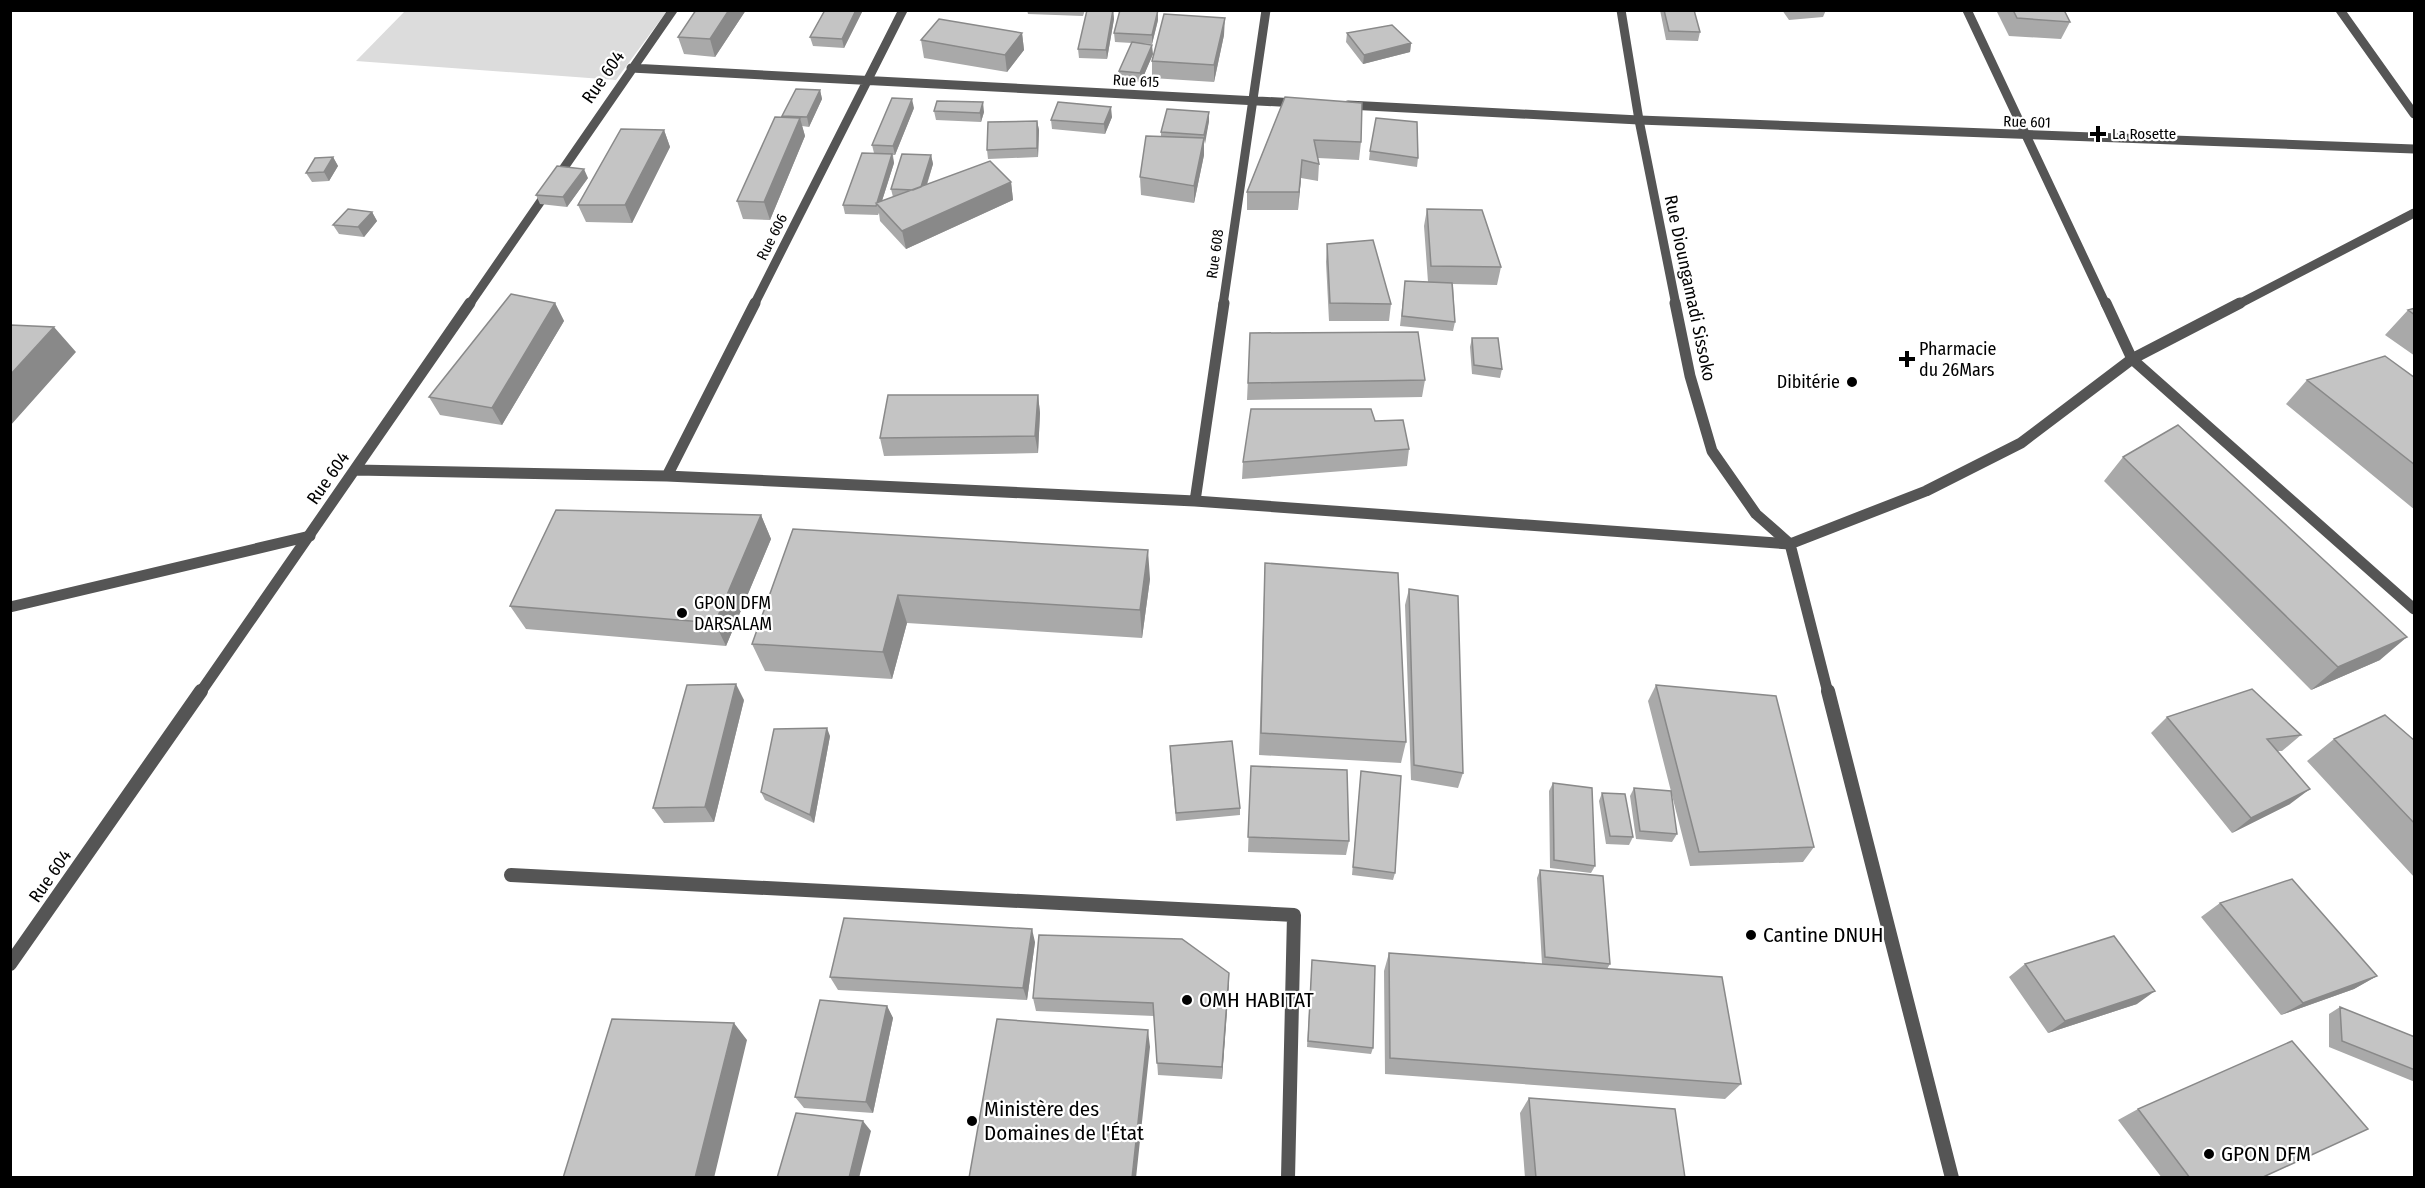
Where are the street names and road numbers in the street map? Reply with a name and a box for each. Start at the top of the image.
street label: Rue 604 [577,46,629,108]
street label: Rue 615 [1112,71,1160,91]
street label: Rue 601 [2003,112,2051,132]
street label: Rue Dioungamadi Sissoko [1660,193,1720,383]
street label: Rue 606 [753,211,791,263]
street label: Rue 608 [1203,228,1227,280]
street label: Rue 604 [302,447,354,509]
street label: Rue 604 [24,845,76,907]

